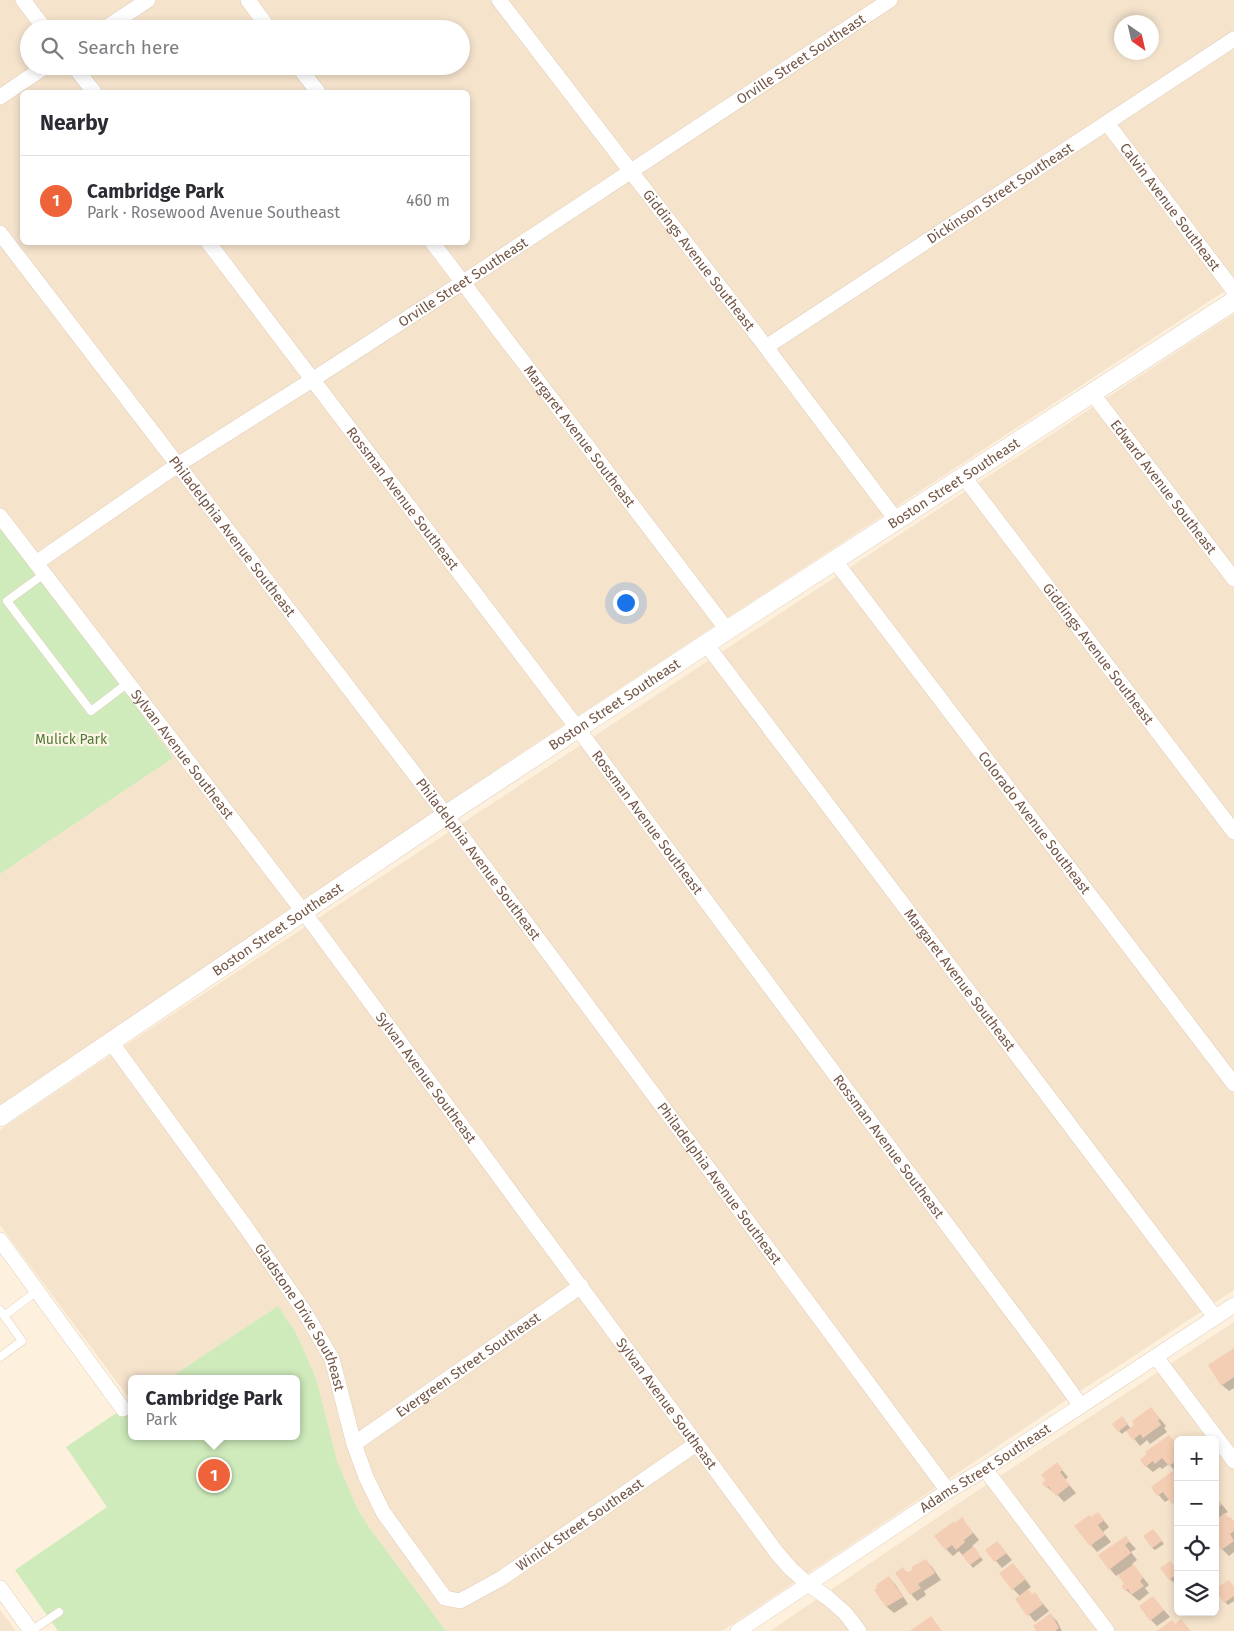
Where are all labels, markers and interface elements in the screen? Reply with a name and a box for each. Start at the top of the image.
street label: Orville Street Southeast [733,10,869,108]
north arrow [1114,15,1159,60]
search box [20,20,470,75]
icon: search [38,34,66,62]
text: Search here [78,36,179,59]
text: Nearby [40,110,108,136]
street label: Dickinson Street Southeast [924,138,1077,247]
street label: Calvin Avenue Southeast [1116,139,1225,275]
text: Cambridge Park [87,180,224,203]
street label: Giddings Avenue Southeast [639,186,759,335]
text: 1 [52,191,60,210]
text: 460 m [406,191,450,210]
text: Park · Rosewood Avenue Southeast [87,203,340,222]
street label: Orville Street Southeast [395,233,531,330]
street label: Margaret Avenue Southeast [520,362,640,511]
street label: Edward Avenue Southeast [1107,416,1221,558]
street label: Rossman Avenue Southeast [343,424,463,574]
street label: Boston Street Southeast [884,434,1023,532]
street label: Philadelphia Avenue Southeast [165,453,300,621]
street label: Giddings Avenue Southeast [1039,580,1158,729]
your location [613,590,639,616]
street label: Boston Street Southeast [545,654,684,754]
street label: Sylvan Avenue Southeast [127,686,238,823]
park label: Mulick Park [35,731,108,748]
street label: Rossman Avenue Southeast [588,747,707,898]
street label: Colorado Avenue Southeast [975,748,1095,898]
street label: Philadelphia Avenue Southeast [412,775,545,944]
street label: Boston Street Southeast [209,878,347,979]
street label: Margaret Avenue Southeast [901,905,1020,1055]
street label: Sylvan Avenue Southeast [372,1009,481,1147]
street label: Rossman Avenue Southeast [830,1071,948,1222]
street label: Philadelphia Avenue Southeast [654,1099,786,1269]
street label: Gladstone Drive Southeast [251,1240,349,1394]
street label: Evergreen Street Southeast [393,1308,544,1421]
street label: Sylvan Avenue Southeast [613,1335,721,1473]
popup [128,1375,300,1440]
text: Cambridge Park [146,1387,282,1410]
text: Park [146,1410,177,1429]
street label: Adams Street Southeast [916,1419,1054,1516]
map controls [1174,1436,1219,1616]
button: + [1174,1436,1219,1481]
pin: 1 [198,1456,230,1494]
street label: Winick Street Southeast [513,1474,647,1574]
button: − [1174,1481,1219,1526]
button: locate [1174,1526,1219,1571]
button: layers [1174,1571,1219,1616]

